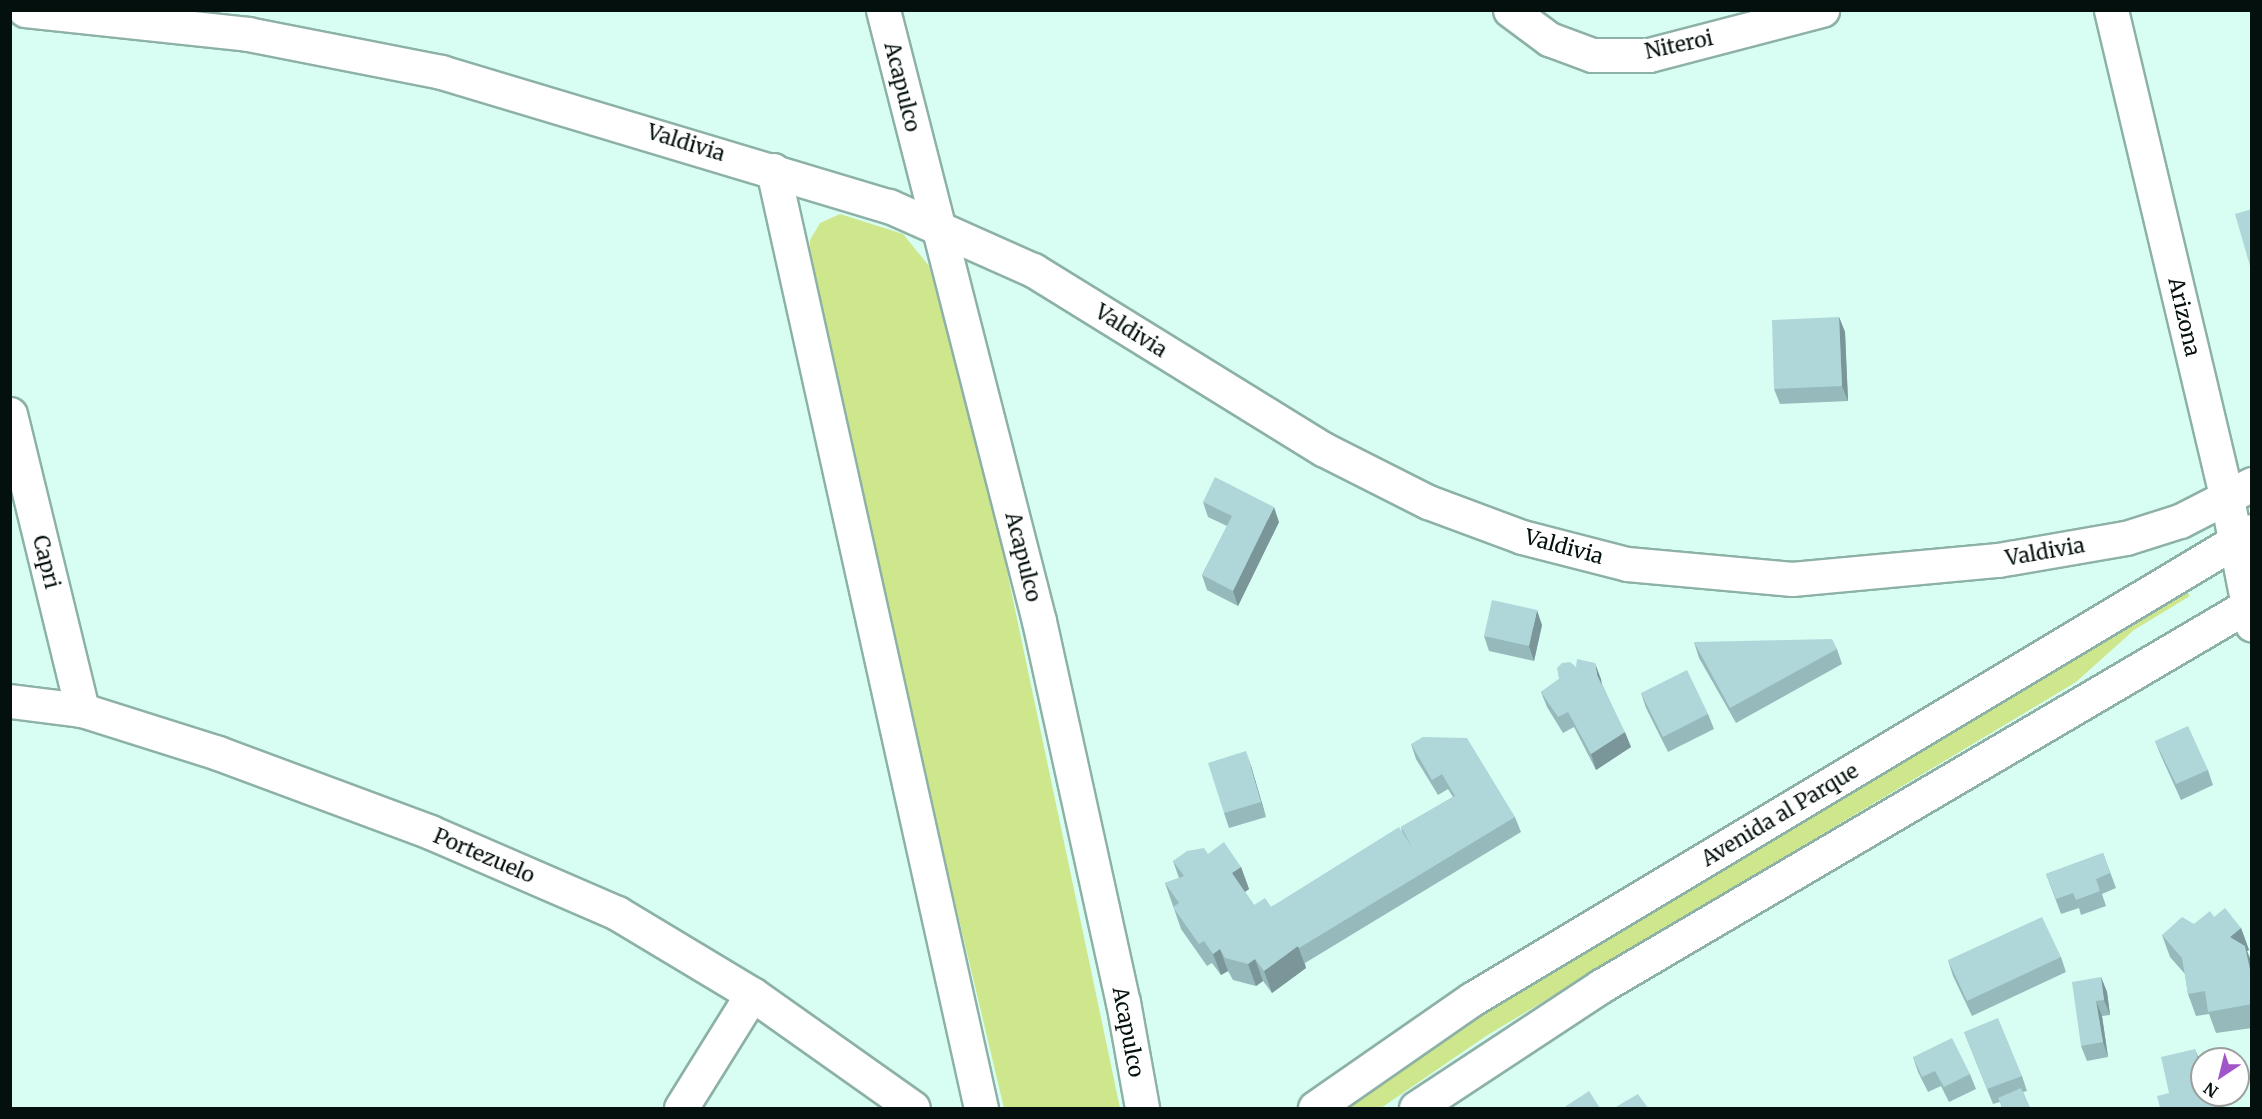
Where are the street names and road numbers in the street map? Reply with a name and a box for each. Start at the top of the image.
street label: Niteroi [1643,25,1715,65]
street label: Acapulco [879,40,925,134]
street label: Valdivia [644,119,728,167]
street label: Arizona [2163,275,2205,359]
street label: Valdivia [1090,299,1172,363]
street label: Acapulco [1000,510,1046,604]
street label: Valdivia [1522,524,1606,570]
street label: Capri [27,533,65,591]
street label: Valdivia [2003,533,2087,571]
street label: Avenida al Parque [1697,758,1863,872]
street label: Portezuelo [429,823,539,889]
street label: Acapulco [1107,985,1149,1079]

